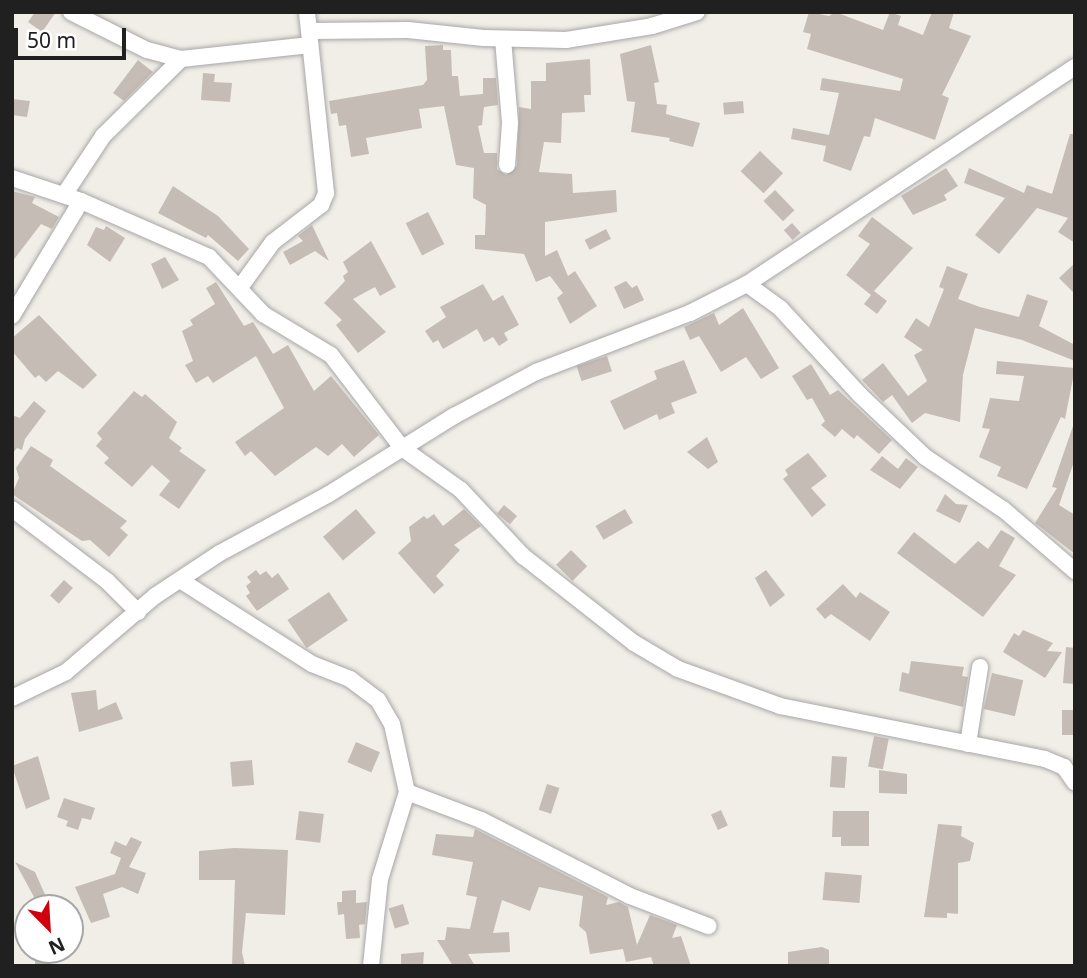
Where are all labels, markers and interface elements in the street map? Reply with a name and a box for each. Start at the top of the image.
scale bar [18,14,130,58]
text: 50 m [27,26,76,54]
north arrow [14,894,84,964]
text: N [44,931,69,961]

